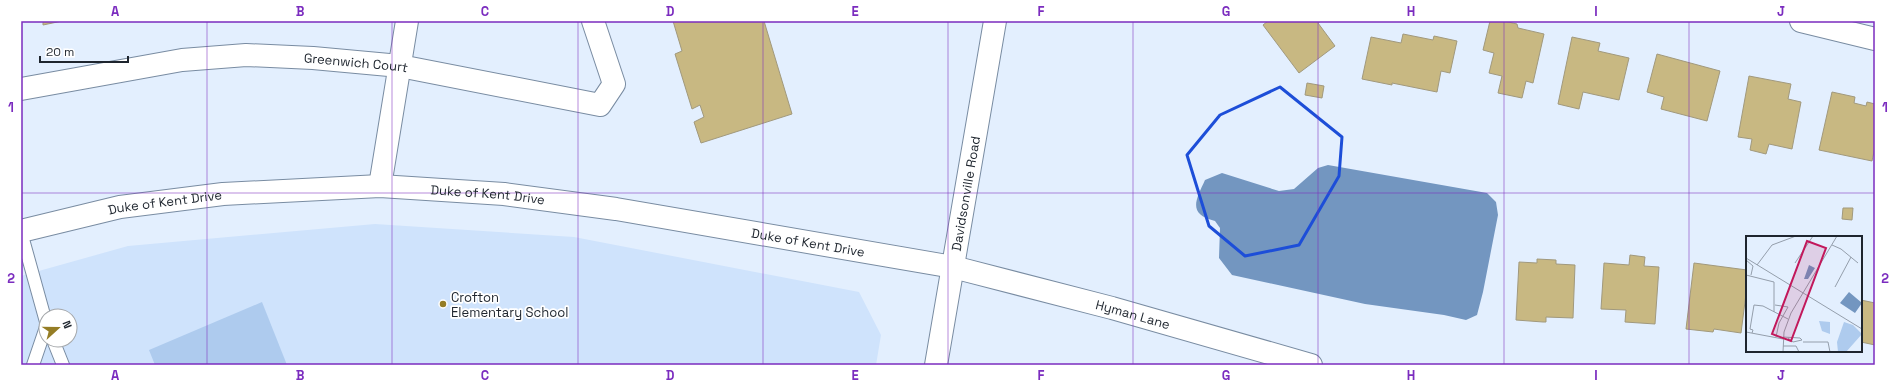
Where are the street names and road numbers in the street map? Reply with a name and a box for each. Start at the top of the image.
street label: Greenwich Court [303,49,410,76]
street label: Davidsonville Road [947,135,984,252]
street label: Duke of Kent Drive [430,181,546,208]
street label: Duke of Kent Drive [106,186,223,218]
street label: Duke of Kent Drive [750,224,866,260]
street label: Hyman Lane [1094,296,1172,333]

